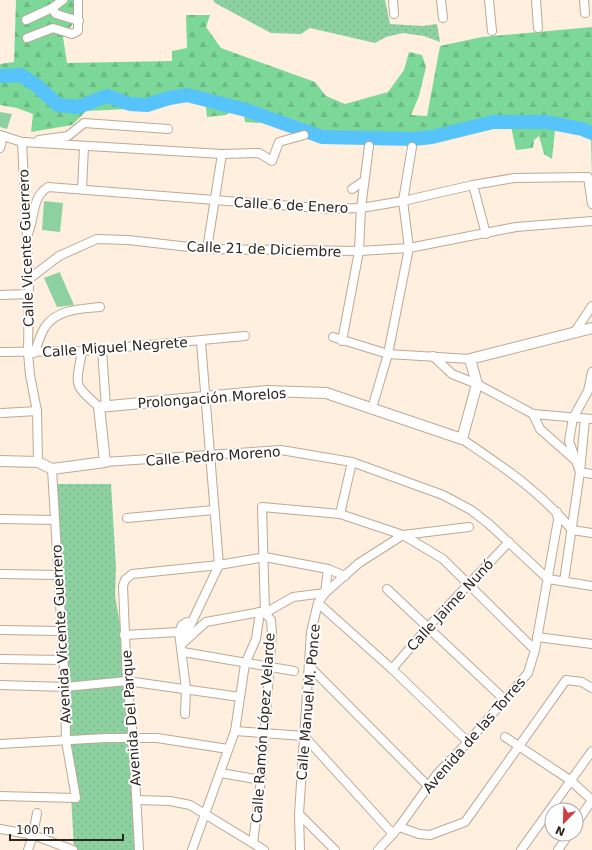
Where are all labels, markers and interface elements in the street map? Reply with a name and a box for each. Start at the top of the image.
street label: Calle Vicente Guerrero [15,169,37,327]
street label: Calle 6 de Enero [233,194,349,216]
street label: Calle 21 de Diciembre [186,238,342,260]
street label: Calle Miguel Negrete [42,334,188,360]
street label: Prolongación Morelos [137,385,287,411]
street label: Calle Pedro Moreno [145,443,281,469]
street label: Avenida Vicente Guerrero [48,544,74,724]
street label: Calle Jaime Nunó [403,556,497,654]
street label: Calle Manuel M. Ponce [293,623,323,781]
street label: Calle Ramón López Velarde [248,632,278,824]
street label: Avenida Del Parque [118,649,144,787]
street label: Avenida de las Torres [419,674,529,796]
north arrow [544,802,584,842]
scale bar [10,816,123,842]
text: 100 m [16,823,54,837]
text: N [554,823,567,839]

